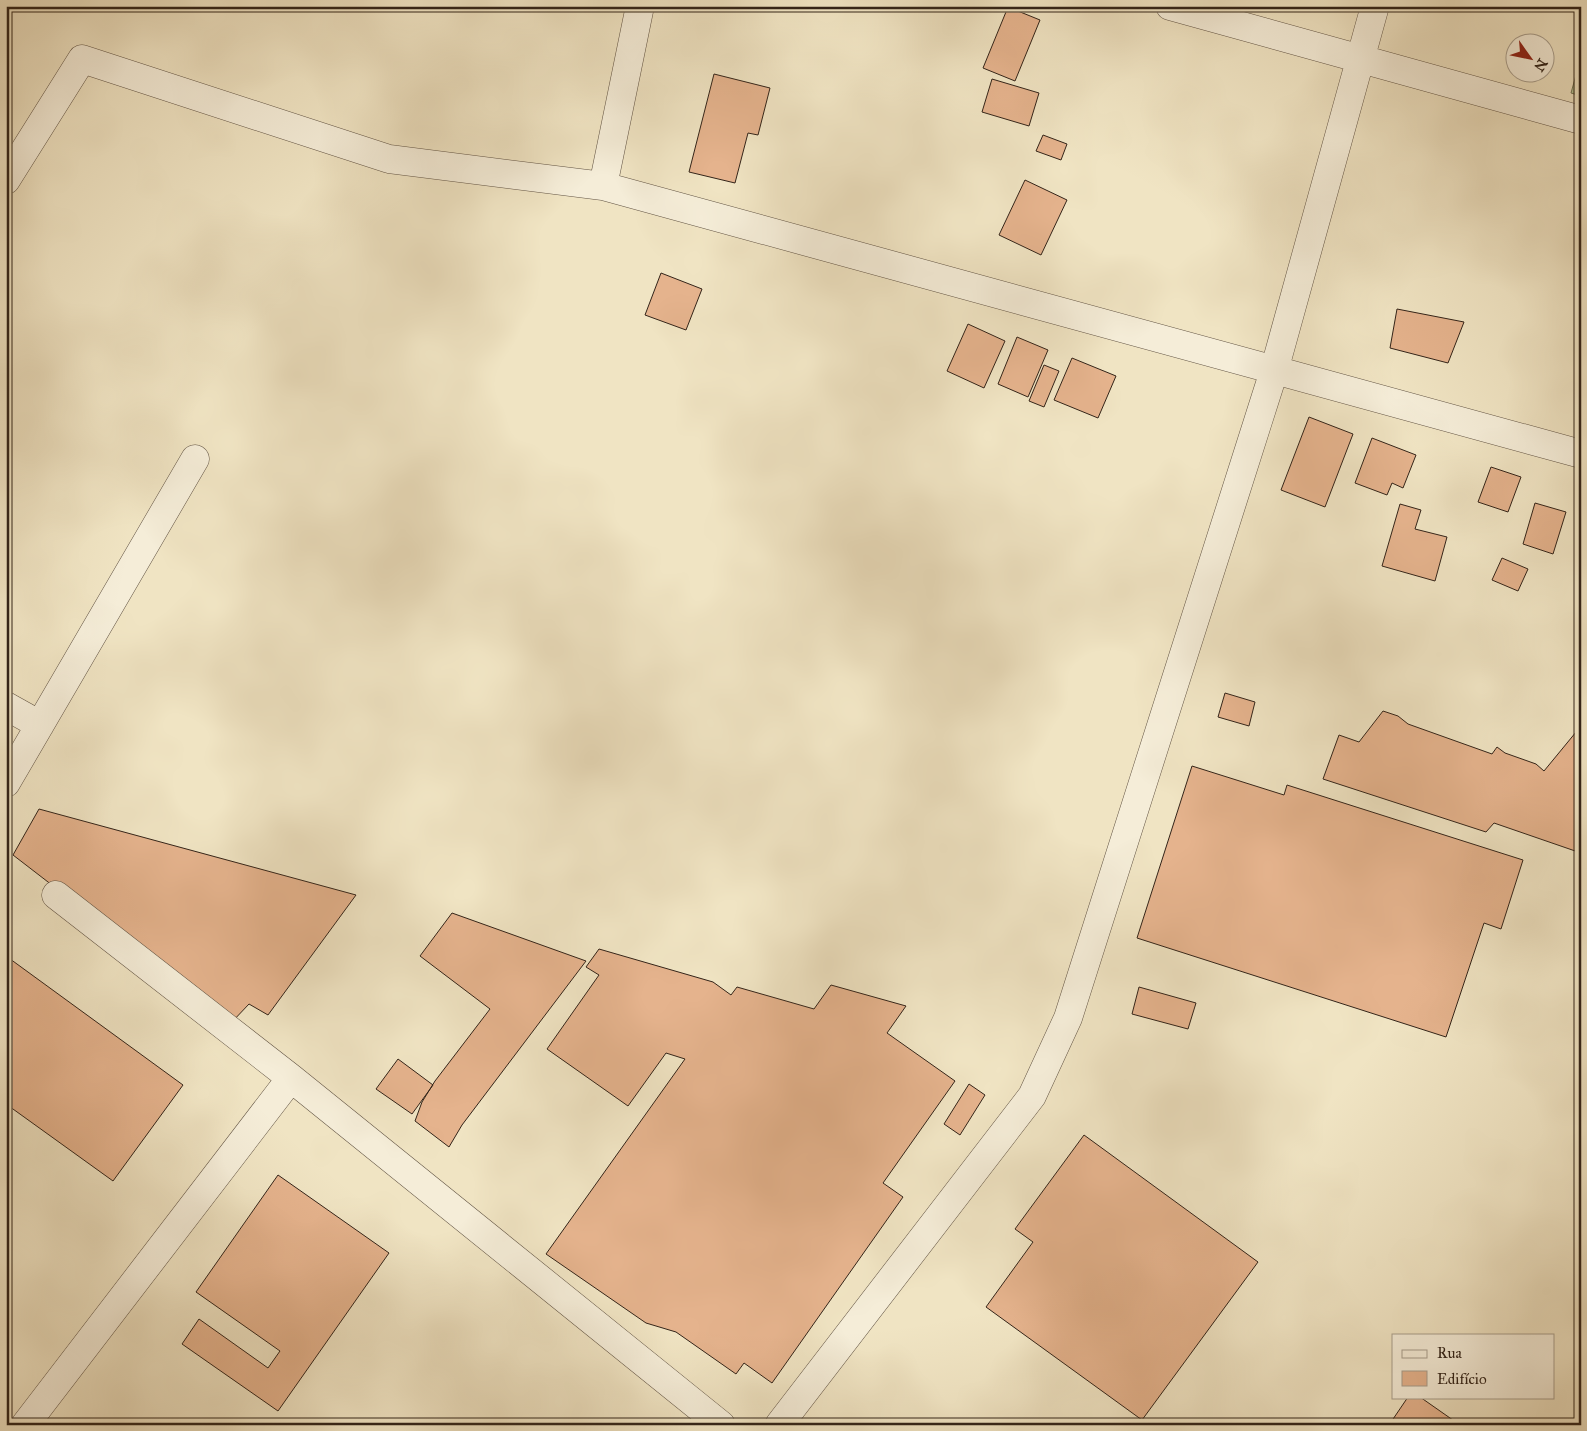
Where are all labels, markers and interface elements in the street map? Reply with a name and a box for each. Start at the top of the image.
north arrow [1504,32,1554,82]
text: N [1530,55,1551,75]
legend [1392,1334,1554,1398]
text: Rua [1437,1344,1462,1362]
text: Edifício [1437,1370,1487,1388]

